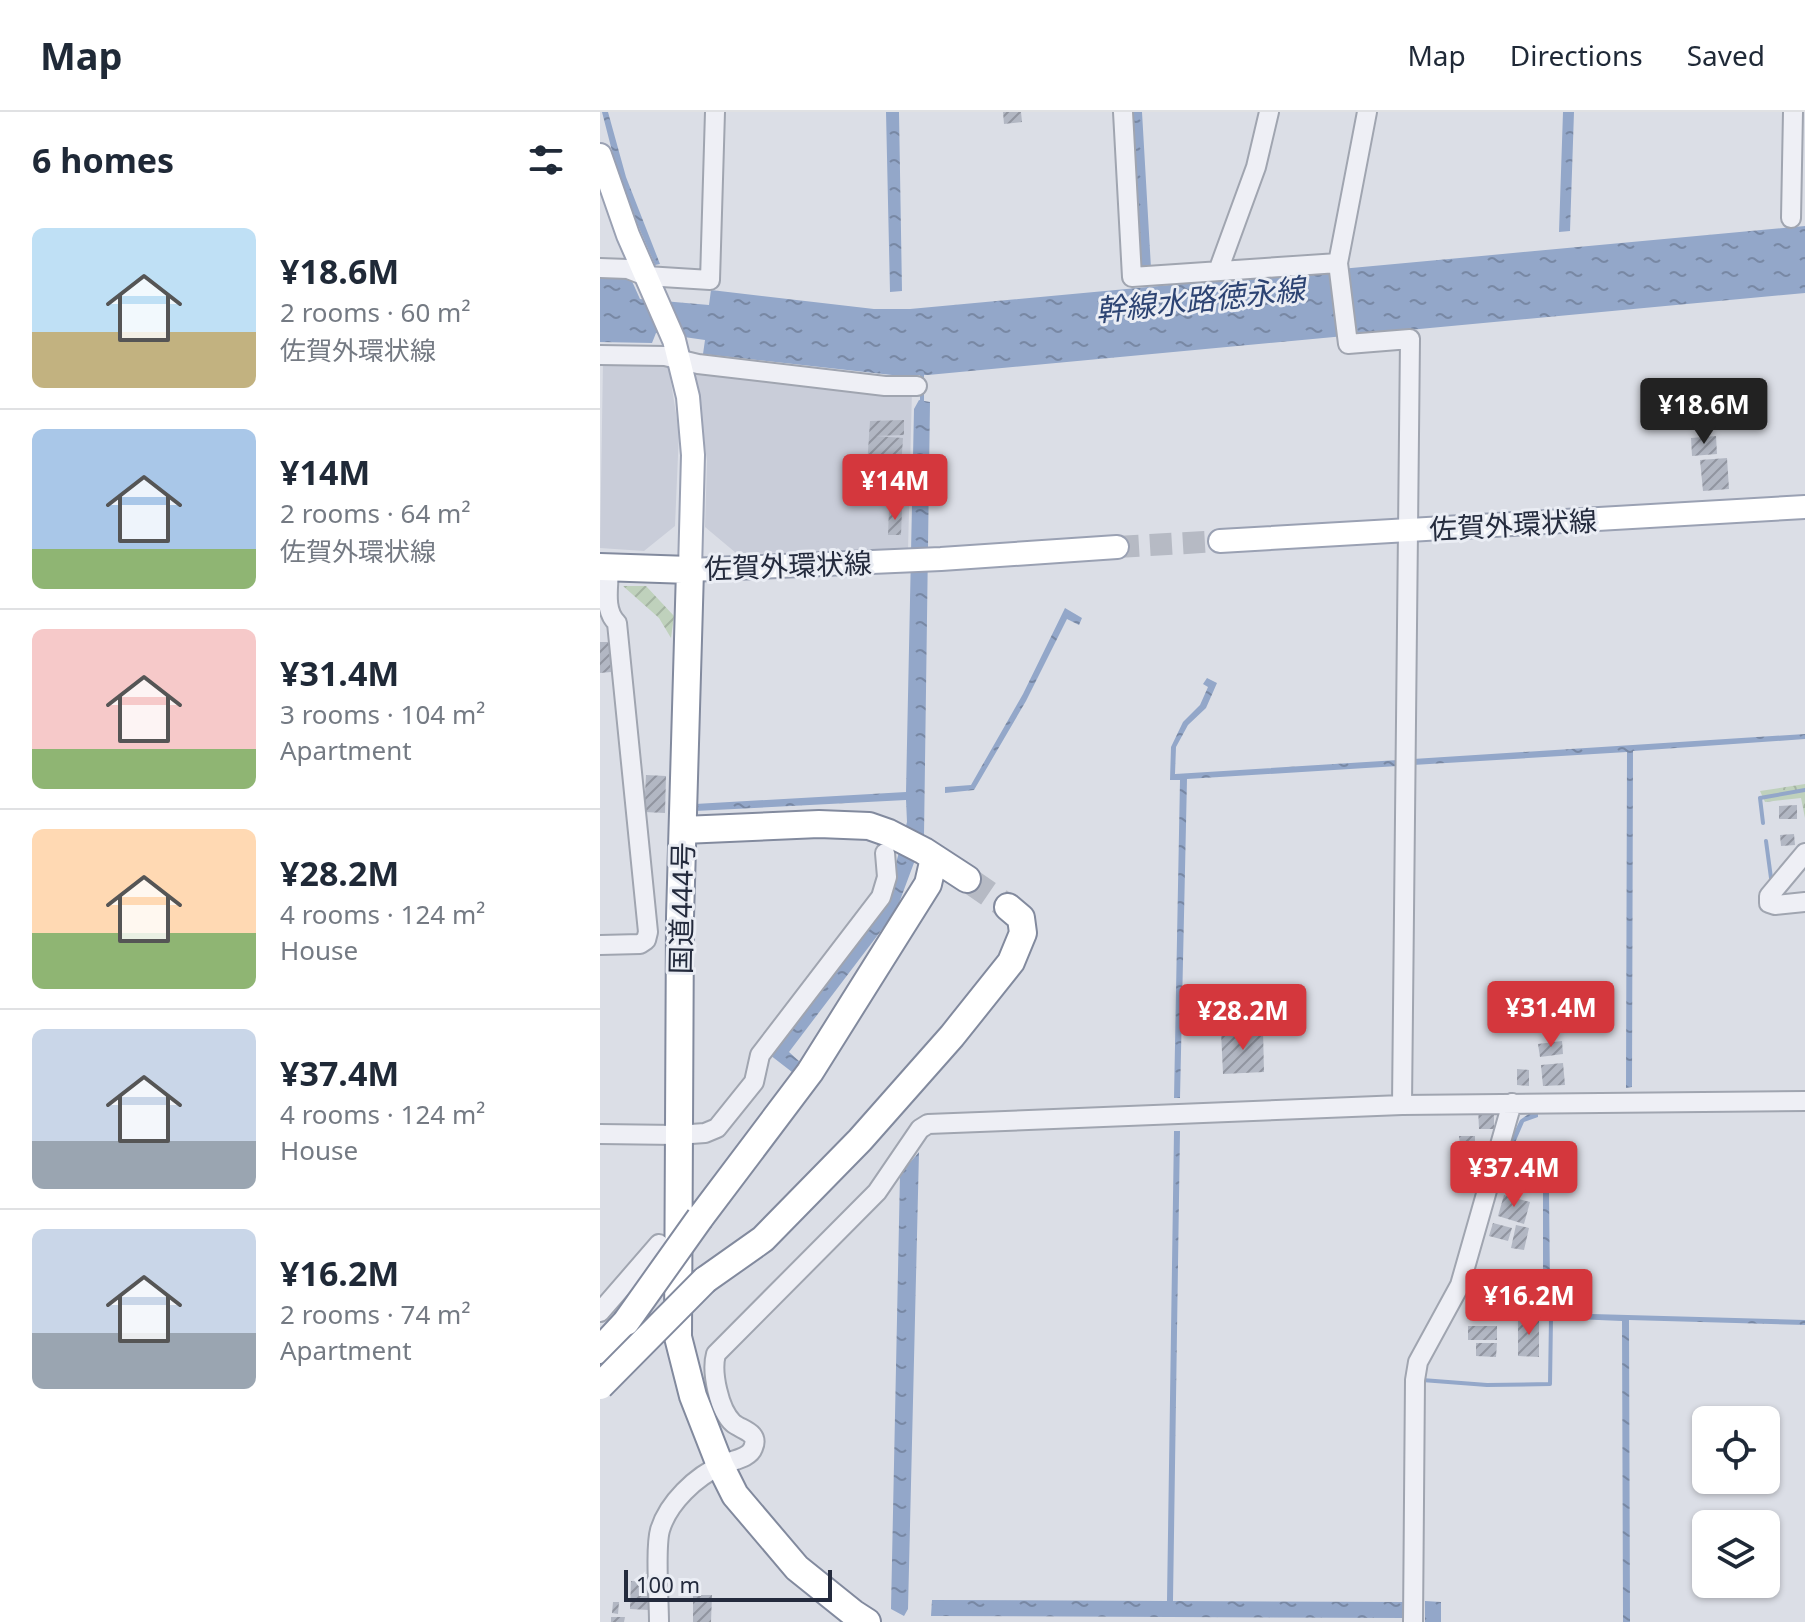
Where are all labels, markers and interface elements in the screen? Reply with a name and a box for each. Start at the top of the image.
text: Map [40,29,123,81]
text: Map [1407,36,1466,74]
text: Directions [1510,36,1643,74]
text: Saved [1687,36,1765,74]
text: 6 homes [32,137,174,183]
icon: filters [524,138,568,182]
text: ¥18.6M [280,248,399,294]
icon: home [96,260,192,356]
water label: 幹線水路徳永線 [1093,267,1311,330]
text: 2 rooms · 60 m² [280,294,470,330]
text: 佐賀外環状線 [280,332,436,368]
pin: ¥18.6M [1639,378,1769,446]
text: ¥18.6M [1658,386,1750,422]
text: ¥14M [280,449,370,495]
pin: ¥14M [848,454,942,522]
icon: home [96,461,192,557]
text: ¥14M [860,462,930,498]
text: 2 rooms · 64 m² [280,495,470,531]
street label: 佐賀外環状線 [1428,501,1598,547]
text: 佐賀外環状線 [280,533,436,569]
street label: 佐賀外環状線 [703,543,873,587]
text: ¥31.4M [280,650,399,696]
icon: home [96,661,192,757]
text: 3 rooms · 104 m² [280,696,485,732]
text: Apartment [280,732,412,768]
street label: 国道444号 [661,842,701,974]
text: ¥28.2M [280,850,399,896]
icon: home [96,861,192,957]
text: 4 rooms · 124 m² [280,896,485,932]
text: House [280,932,358,968]
pin: ¥31.4M [1486,981,1616,1049]
pin: ¥28.2M [1178,984,1308,1052]
text: ¥31.4M [1505,989,1597,1025]
text: ¥28.2M [1197,992,1289,1028]
text: ¥37.4M [280,1050,399,1096]
icon: home [96,1061,192,1157]
text: 4 rooms · 124 m² [280,1096,485,1132]
text: House [280,1132,358,1168]
pin: ¥37.4M [1449,1141,1579,1209]
text: ¥37.4M [1468,1149,1560,1185]
text: ¥16.2M [280,1250,399,1296]
icon: home [96,1261,192,1357]
pin: ¥16.2M [1464,1269,1594,1337]
text: ¥16.2M [1483,1277,1575,1313]
text: 2 rooms · 74 m² [280,1296,470,1332]
text: Apartment [280,1332,412,1368]
map controls [1692,1406,1780,1598]
button: locate [1692,1406,1780,1494]
button: layers [1692,1510,1780,1598]
scale bar [624,1566,832,1602]
text: 100 m [636,1569,700,1599]

